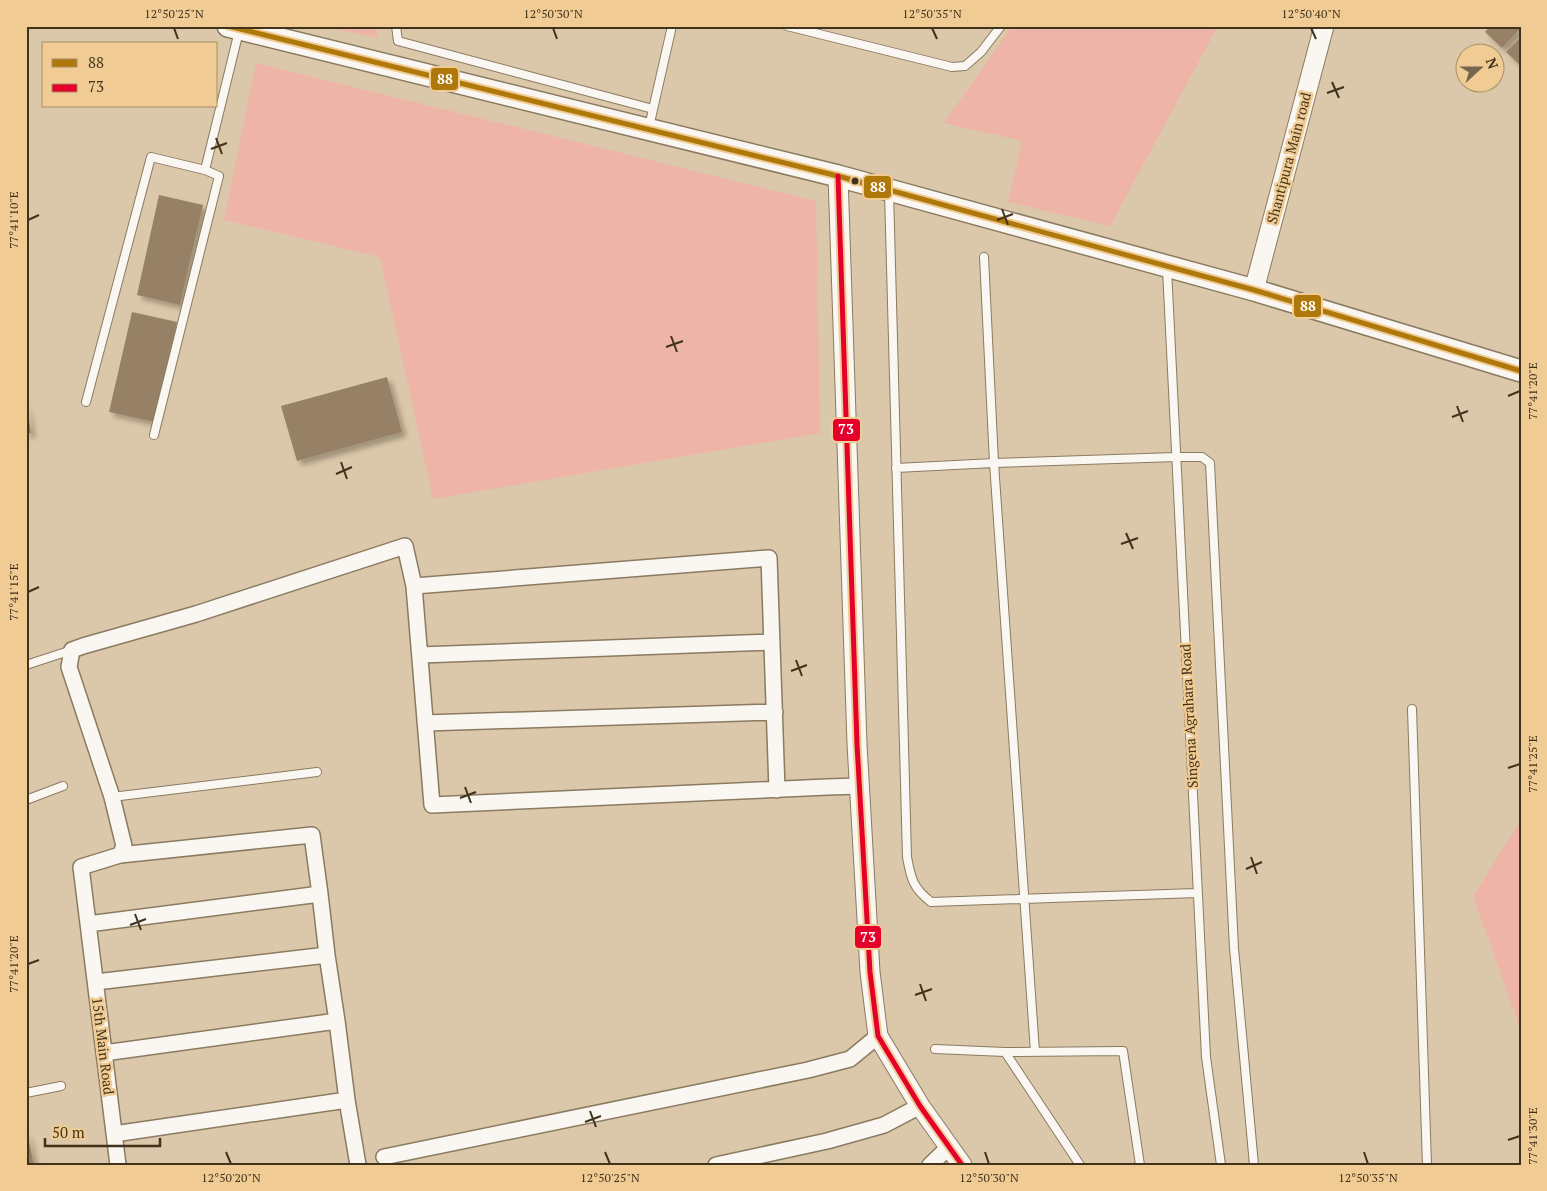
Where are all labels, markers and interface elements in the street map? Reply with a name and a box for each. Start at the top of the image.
text: 12°50'25"N [144,6,204,21]
text: 12°50'30"N [523,6,583,21]
text: 12°50'35"N [902,6,962,21]
text: 12°50'40"N [1281,6,1341,21]
legend [42,42,218,108]
north arrow [1454,42,1504,92]
text: 88 [88,52,104,72]
text: N [1482,55,1504,72]
line badge: 88 [430,67,459,91]
text: 88 [437,69,453,88]
text: 73 [88,76,104,96]
street label: Shantipura Main road [1262,90,1315,226]
line badge: 88 [863,175,892,199]
unlabelled marker [850,176,860,186]
text: 88 [870,177,886,196]
text: 77°41'10"E [6,191,21,249]
line badge: 88 [1293,294,1322,318]
text: 88 [1300,296,1316,315]
text: 77°41'20"E [1525,362,1540,420]
line badge: 73 [832,418,861,442]
text: 73 [838,419,854,438]
text: 77°41'15"E [6,563,21,621]
street label: Singena Agrahara Road [1175,643,1202,789]
text: 77°41'25"E [1525,735,1540,793]
line badge: 73 [854,925,882,949]
text: 73 [860,927,876,946]
text: 77°41'20"E [6,935,21,993]
street label: 15th Main Road [88,996,119,1096]
text: 77°41'30"E [1525,1107,1540,1165]
scale bar [45,1116,160,1148]
text: 50 m [52,1122,85,1142]
text: 12°50'20"N [201,1170,261,1185]
text: 12°50'25"N [580,1170,640,1185]
text: 12°50'30"N [959,1170,1019,1185]
text: 12°50'35"N [1338,1170,1398,1185]

